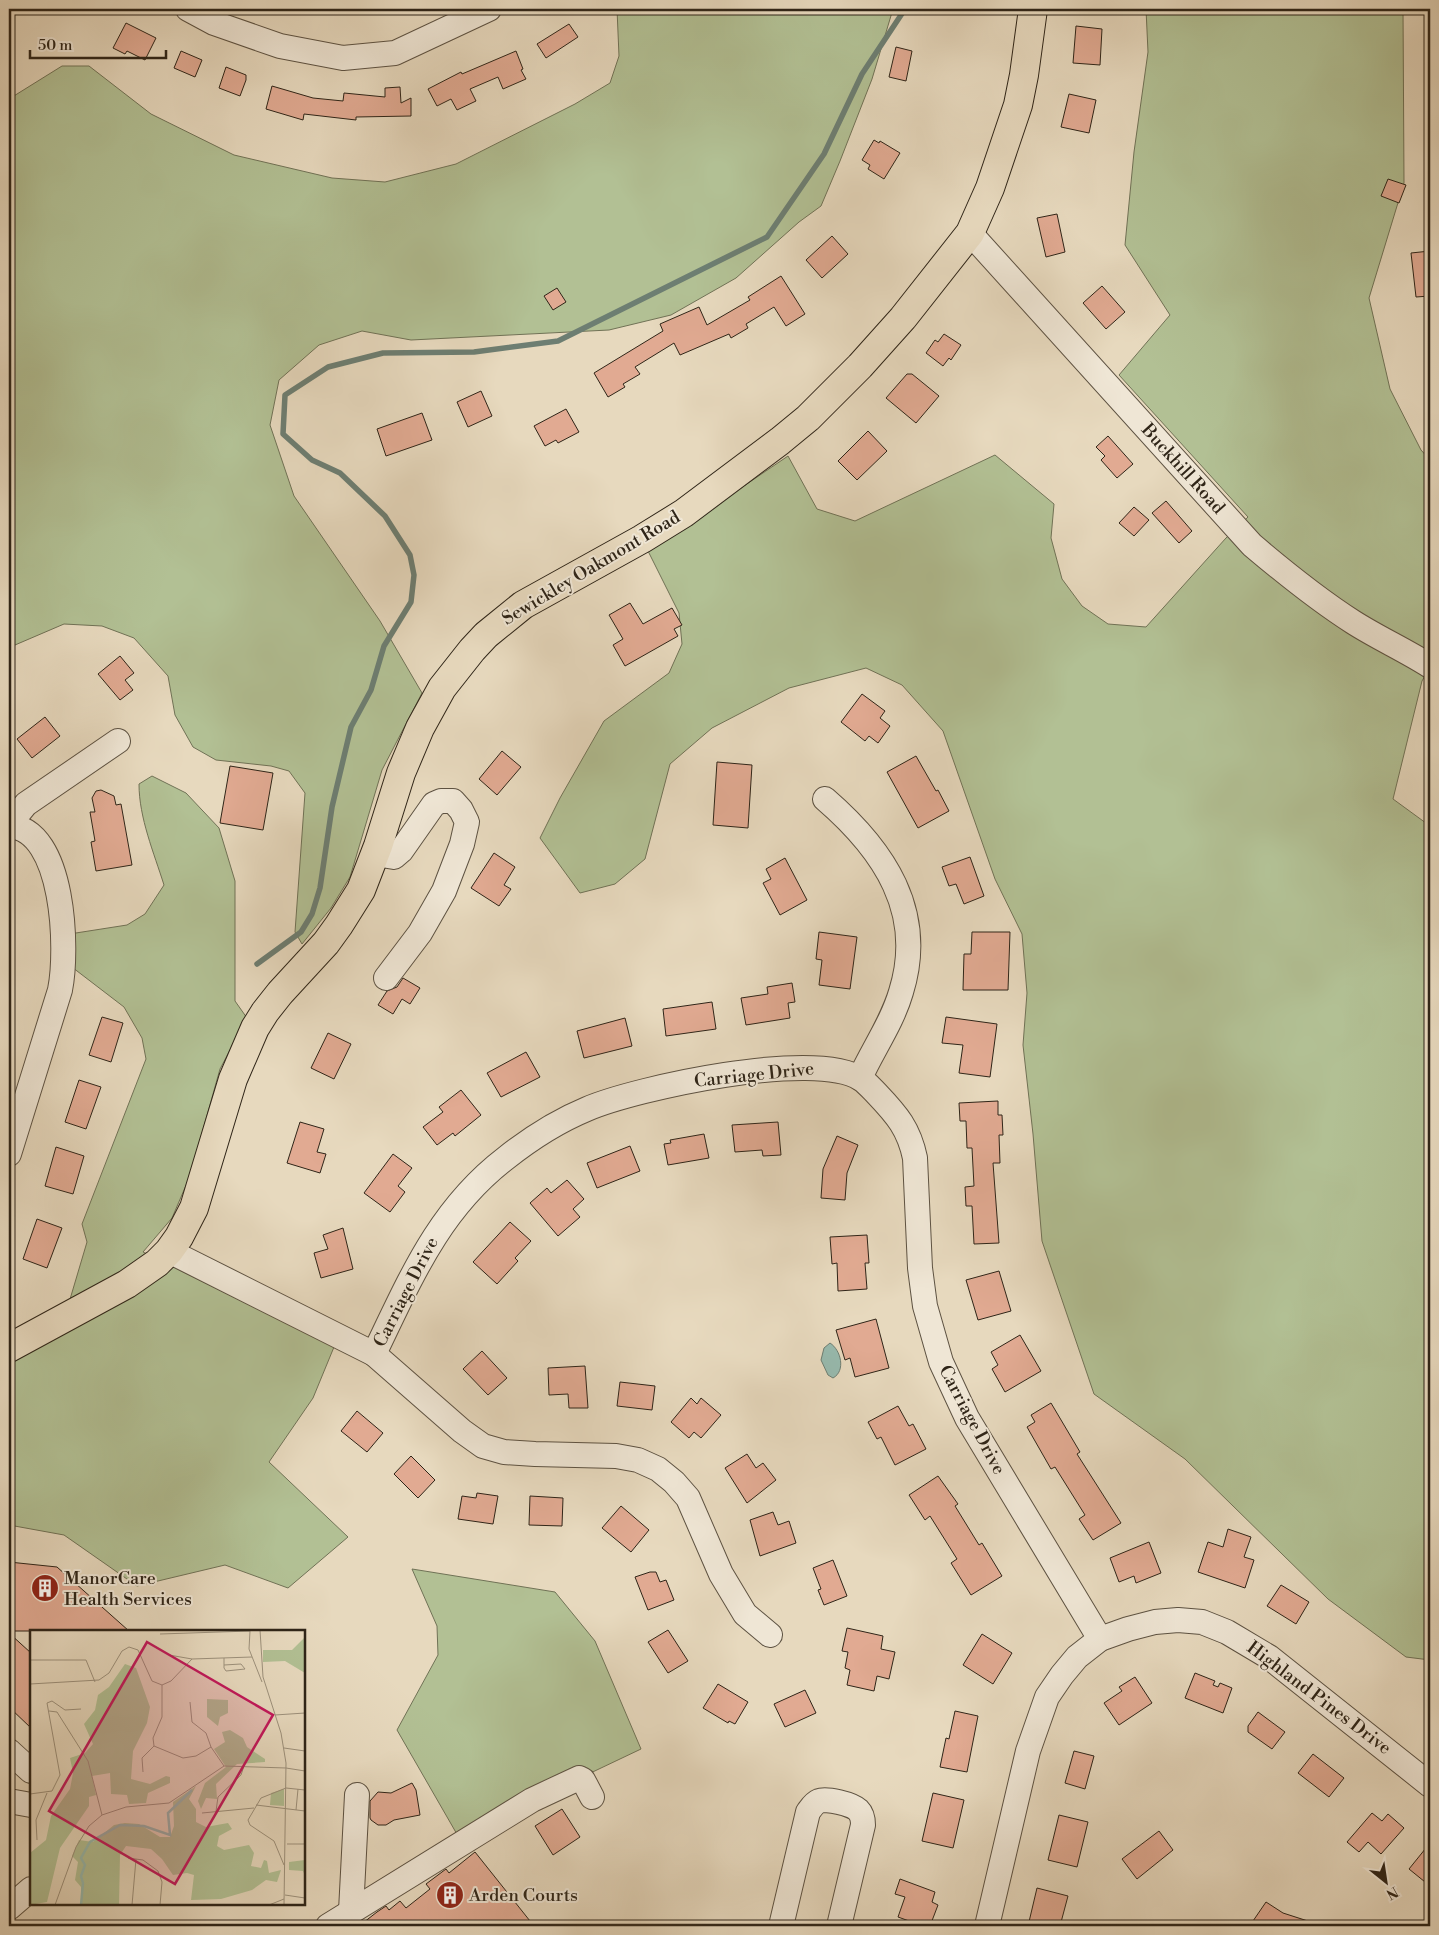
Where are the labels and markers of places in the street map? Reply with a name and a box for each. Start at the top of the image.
place label: ManorCare Health Services [64,1567,192,1611]
building icon: ManorCare Health Services [30,1573,60,1603]
building icon: Arden Courts [435,1880,465,1910]
place label: Arden Courts [468,1884,578,1907]

